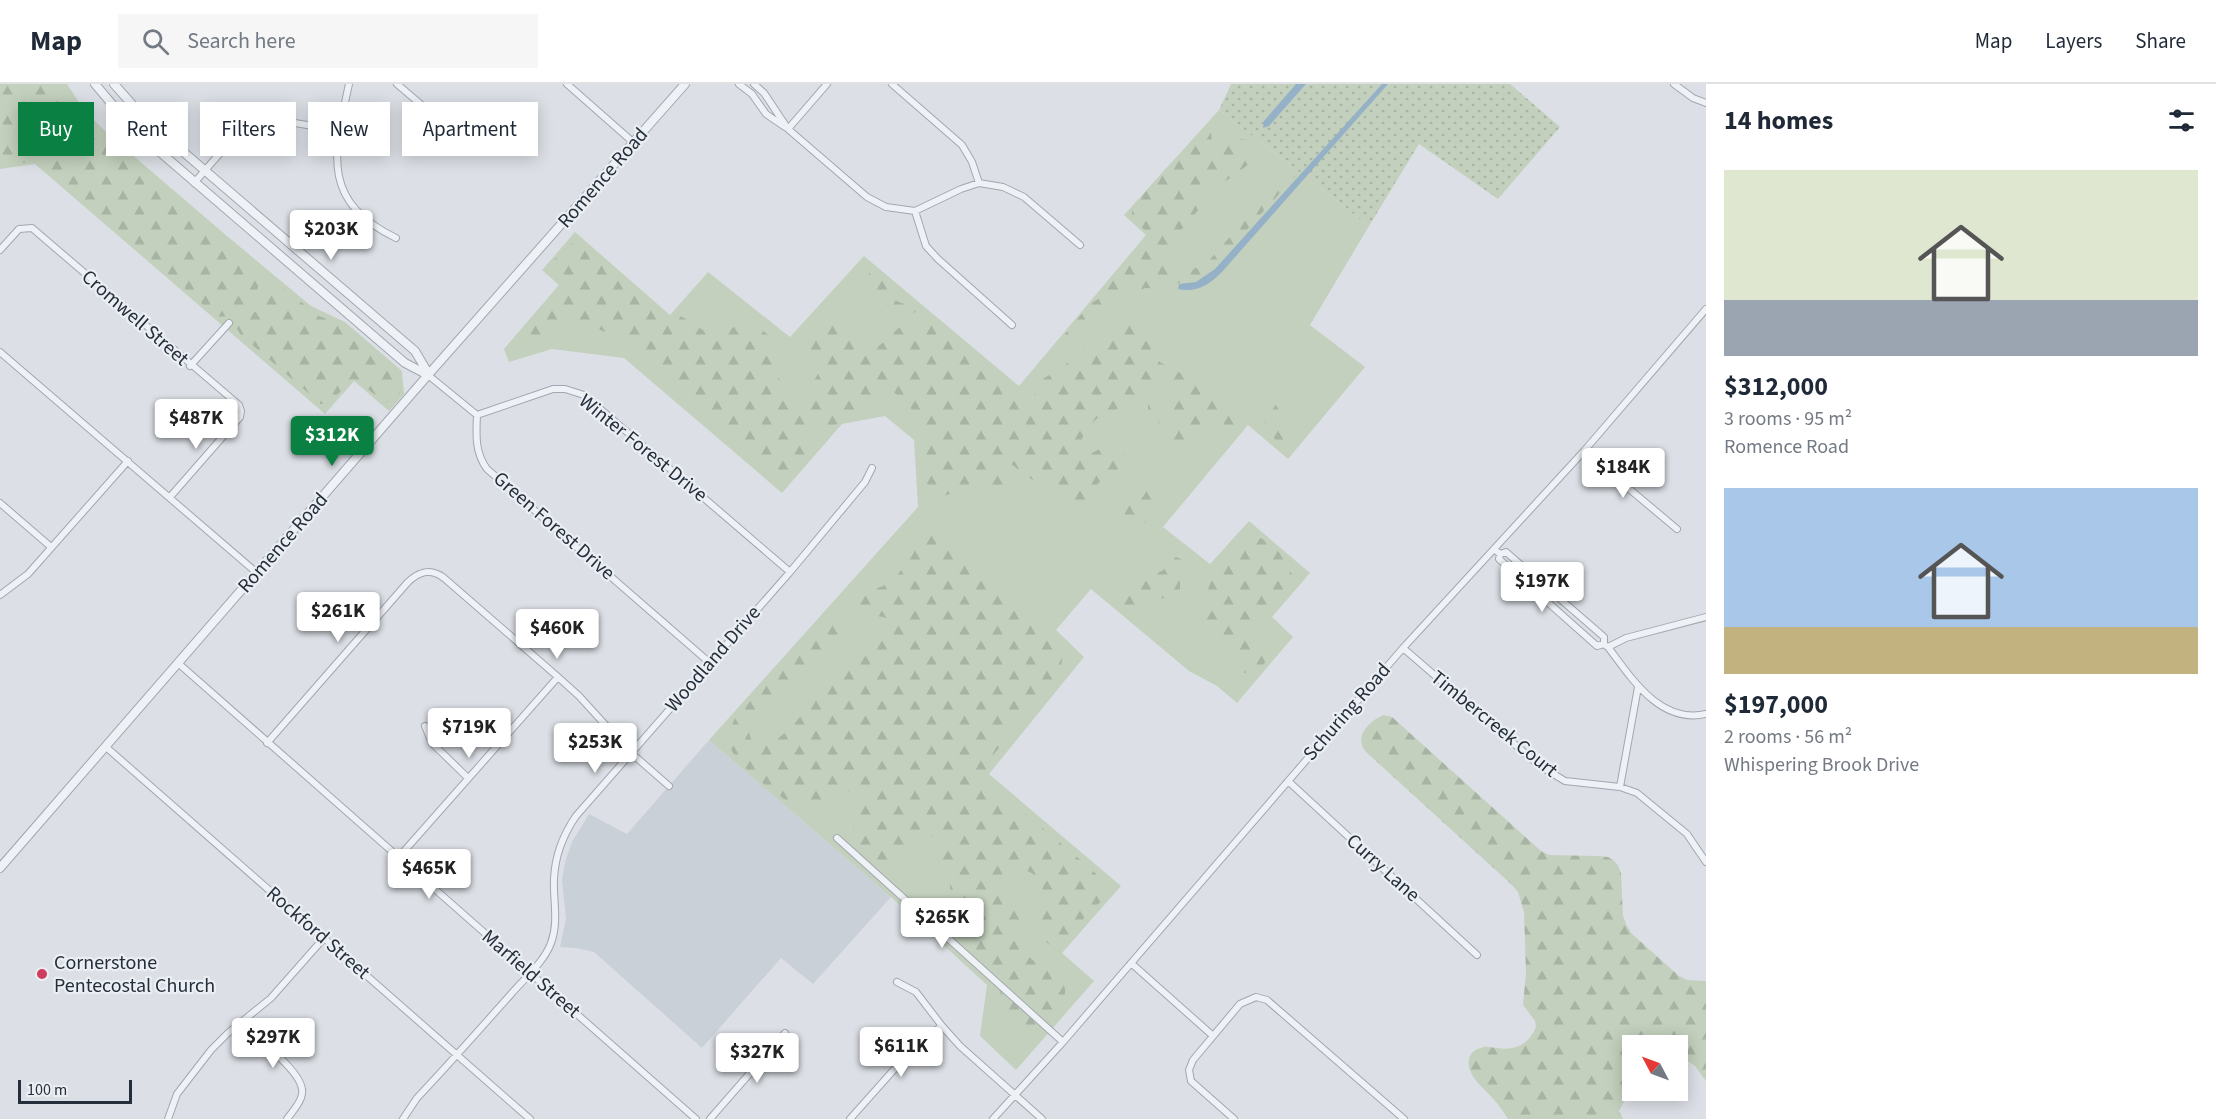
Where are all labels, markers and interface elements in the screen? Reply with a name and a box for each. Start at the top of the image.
search box [118,14,538,68]
text: Map [30,21,82,61]
icon: search [139,25,172,58]
text: Search here [187,25,296,57]
text: Map [1975,26,2012,56]
text: Layers [2045,26,2102,56]
text: Share [2135,26,2186,56]
chip: Buy [18,102,94,156]
chip: Rent [106,102,188,156]
chip: Filters [200,102,296,156]
chip: New [308,102,390,156]
chip: Apartment [402,102,538,156]
text: 14 homes [1724,102,1833,139]
icon: filters [2165,104,2198,137]
street label: Romence Road [551,122,655,234]
icon: home [1907,209,2015,317]
pin: $203K [289,210,373,261]
text: $203K [304,215,358,243]
street label: Cromwell Street [75,263,195,373]
text: $312,000 [1724,368,1828,405]
street label: Winter Forest Drive [573,387,713,509]
pin: $487K [154,399,238,450]
text: $487K [169,404,223,432]
text: 3 rooms · 95 m² [1724,405,1852,433]
pin: $312K [290,416,374,467]
text: $312K [305,421,359,449]
text: Romence Road [1724,433,1849,461]
pin: $184K [1581,448,1665,499]
text: $184K [1596,453,1650,481]
street label: Green Forest Drive [487,465,621,587]
street label: Romence Road [231,487,335,599]
icon: home [1907,527,2015,635]
pin: $197K [1500,562,1584,613]
text: $197K [1515,567,1569,595]
pin: $261K [296,592,380,643]
text: $261K [311,597,365,625]
street label: Woodland Drive [659,600,767,718]
pin: $460K [515,609,599,660]
text: $460K [530,614,584,642]
street label: Schuring Road [1297,657,1397,767]
street label: Timbercreek Court [1424,664,1564,784]
text: $197,000 [1724,686,1828,723]
pin: $719K [427,708,511,759]
text: $719K [442,713,496,741]
pin: $253K [553,723,637,774]
text: 2 rooms · 56 m² [1724,723,1852,751]
text: $253K [568,728,622,756]
text: Whispering Brook Drive [1724,751,1919,779]
street label: Curry Lane [1340,827,1426,909]
pin: $465K [387,849,471,900]
text: $465K [402,854,456,882]
street label: Rockford Street [260,880,376,986]
pin: $265K [900,898,984,949]
text: $265K [915,903,969,931]
street label: Marfield Street [476,923,587,1025]
place label: Cornerstone Pentecostal Church [54,949,215,1000]
marker: Cornerstone Pentecostal Church [35,967,49,981]
pin: $297K [231,1018,315,1069]
text: $297K [246,1023,300,1051]
pin: $611K [859,1027,943,1078]
text: $611K [874,1032,928,1060]
pin: $327K [715,1033,799,1084]
north arrow [1622,1035,1688,1101]
map controls [1622,1035,1688,1101]
text: $327K [730,1038,784,1066]
scale bar [18,1077,132,1104]
text: 100 m [27,1079,67,1101]

